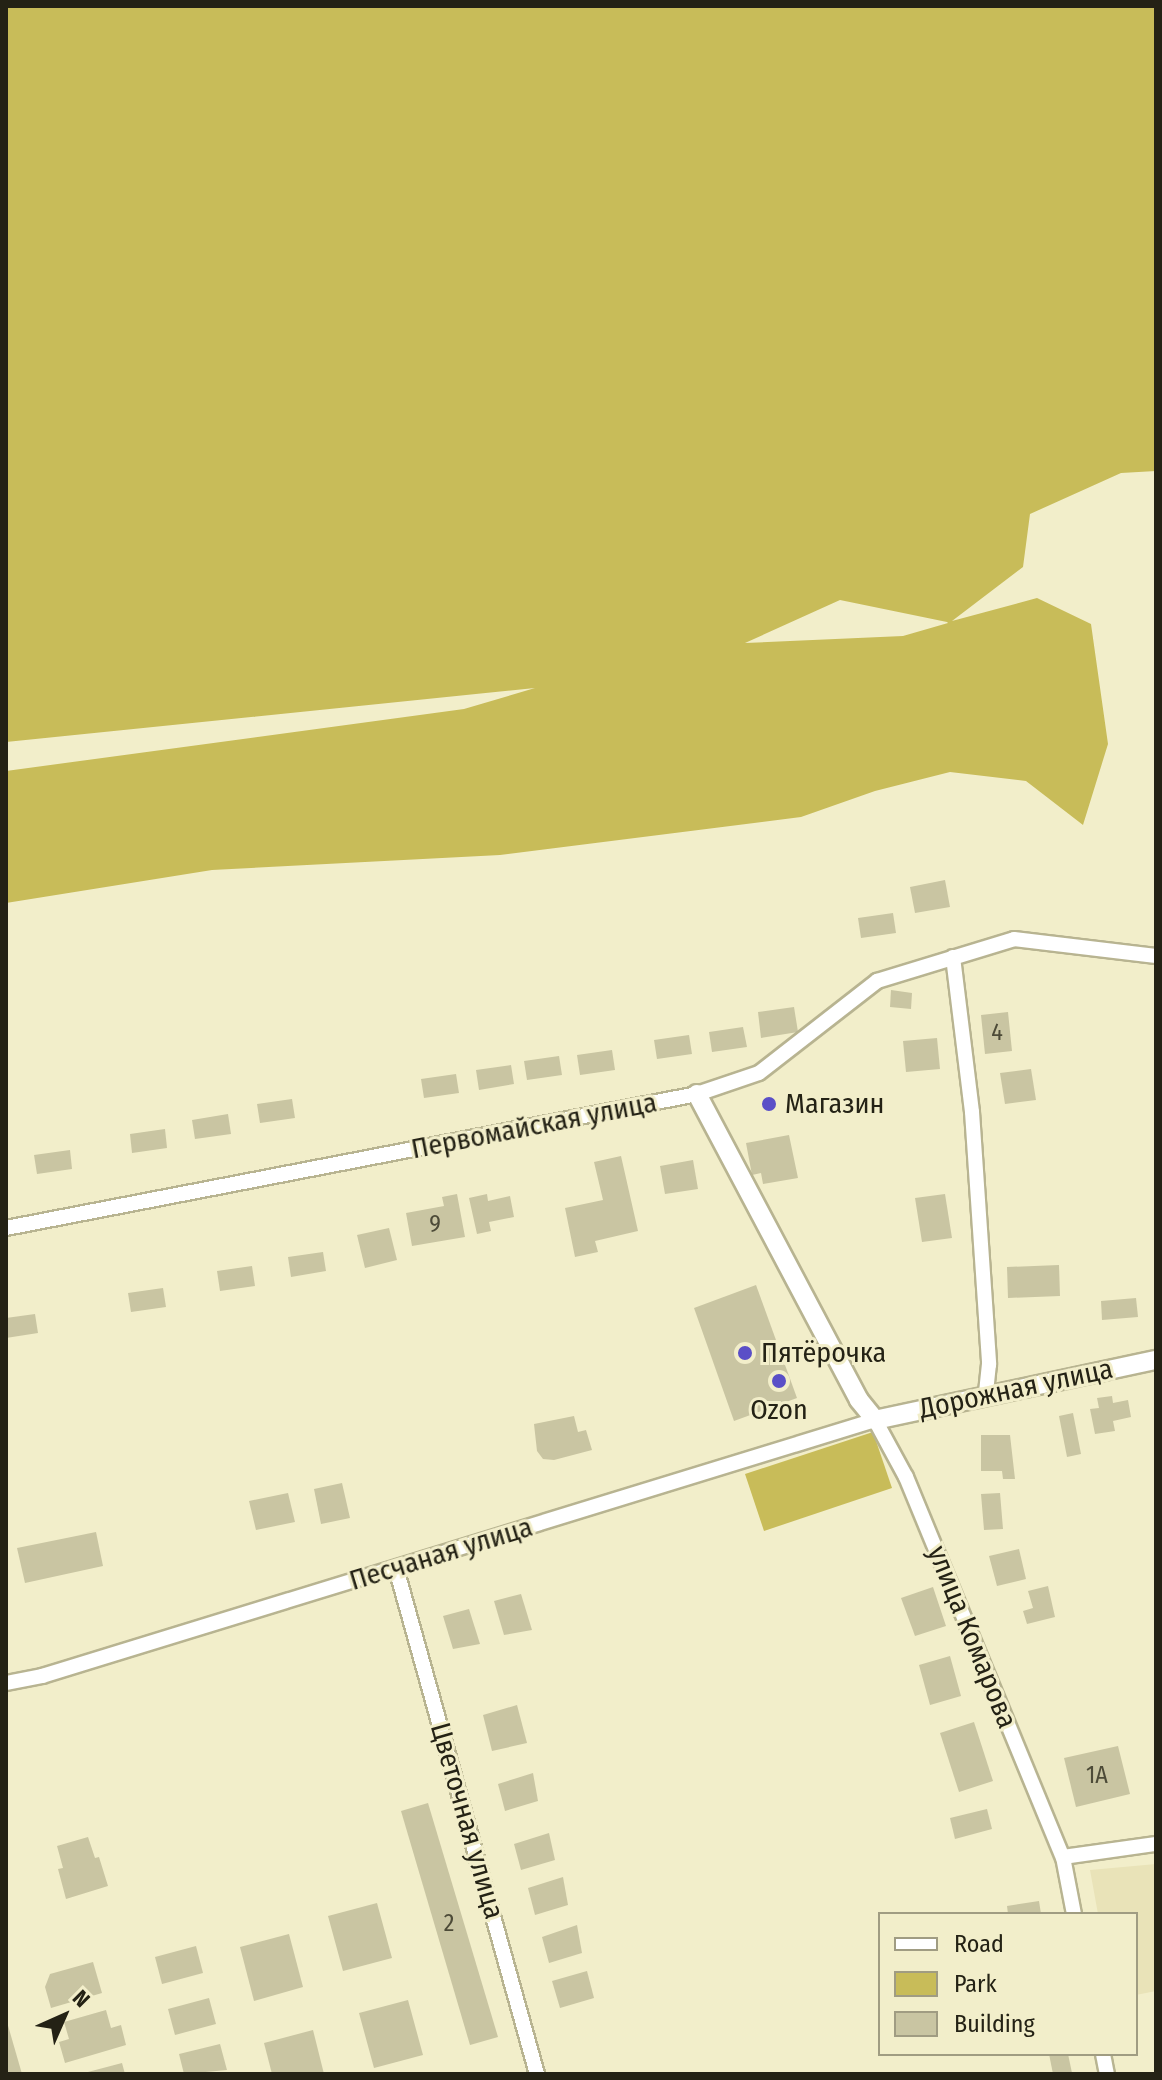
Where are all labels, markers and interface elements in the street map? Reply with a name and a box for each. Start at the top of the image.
house number: 4 [991,1019,1003,1047]
street label: Первомайская улица [409,1086,659,1166]
place label: Магазин [785,1087,885,1121]
marker: Магазин [760,1095,778,1113]
house number: 9 [429,1211,441,1239]
place label: Пятёрочка [761,1336,886,1370]
marker: Пятёрочка [736,1344,754,1362]
street label: Дорожная улица [916,1352,1116,1426]
marker: Ozon [770,1372,788,1390]
place label: Ozon [750,1393,808,1427]
street label: Песчаная улица [346,1510,536,1598]
street label: улица Комарова [920,1541,1024,1733]
street label: Цветочная улица [423,1719,511,1923]
house number: 1А [1086,1762,1108,1790]
house number: 2 [444,1910,454,1938]
legend [878,1912,1138,2056]
text: Road [954,1930,1004,1958]
text: Park [954,1970,997,1998]
north arrow [24,1976,104,2056]
text: N [67,1984,96,2013]
text: Building [954,2010,1035,2038]

